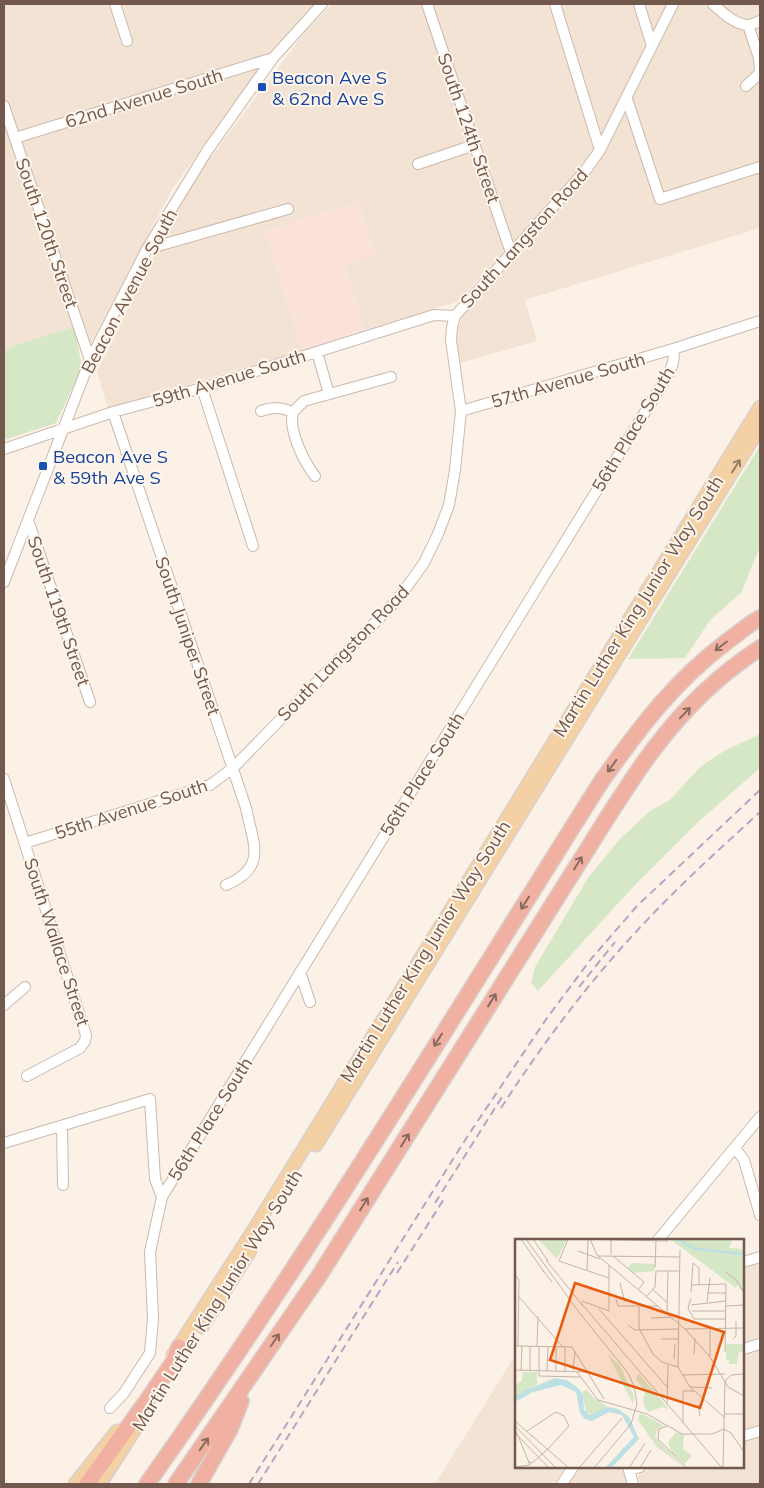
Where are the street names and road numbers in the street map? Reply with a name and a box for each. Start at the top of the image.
street label: South 124th Street [433,50,505,206]
street label: 62nd Avenue South [62,63,226,133]
street label: South 120th Street [11,155,83,311]
street label: South Langston Road [455,163,593,313]
street label: Beacon Avenue South [76,205,182,377]
street label: 59th Avenue South [149,344,309,412]
street label: 57th Avenue South [488,347,648,413]
street label: 56th Place South [587,362,679,496]
street label: Martin Luther King Junior Way South [548,471,728,741]
street label: South 119th Street [23,533,95,689]
street label: South Juniper Street [150,554,226,718]
street label: South Langston Road [272,580,414,726]
street label: 56th Place South [375,708,469,840]
street label: 55th Avenue South [52,773,210,845]
street label: Martin Luther King Junior Way South [335,816,515,1086]
street label: South Wallace Street [19,855,95,1029]
street label: 56th Place South [163,1053,257,1185]
street label: Martin Luther King Junior Way South [127,1165,307,1435]

